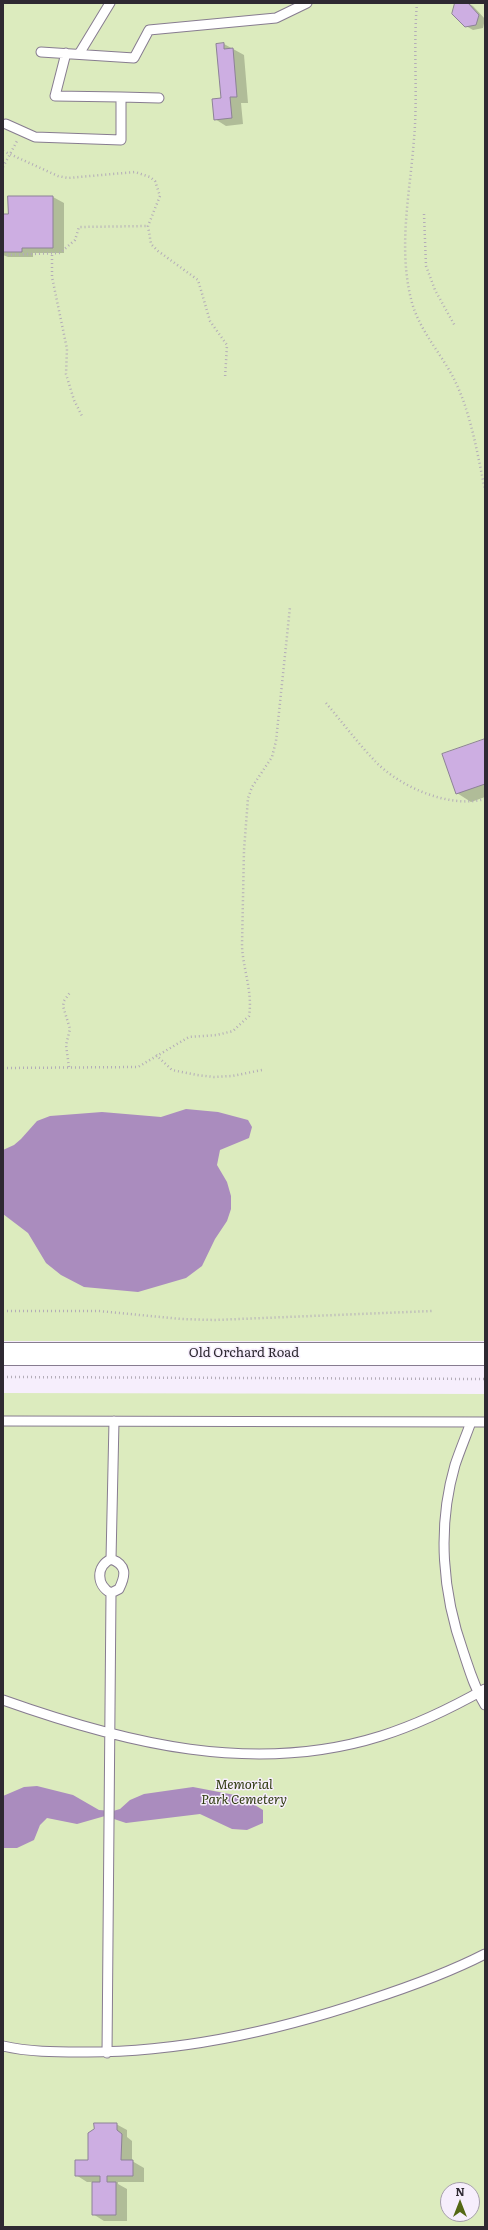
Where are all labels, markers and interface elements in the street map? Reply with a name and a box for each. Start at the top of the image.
street label: Old Orchard Road [189,1345,299,1361]
park label: Memorial Park Cemetery [201,1777,287,1808]
north arrow [440,2182,480,2222]
text: N [455,2183,465,2199]

